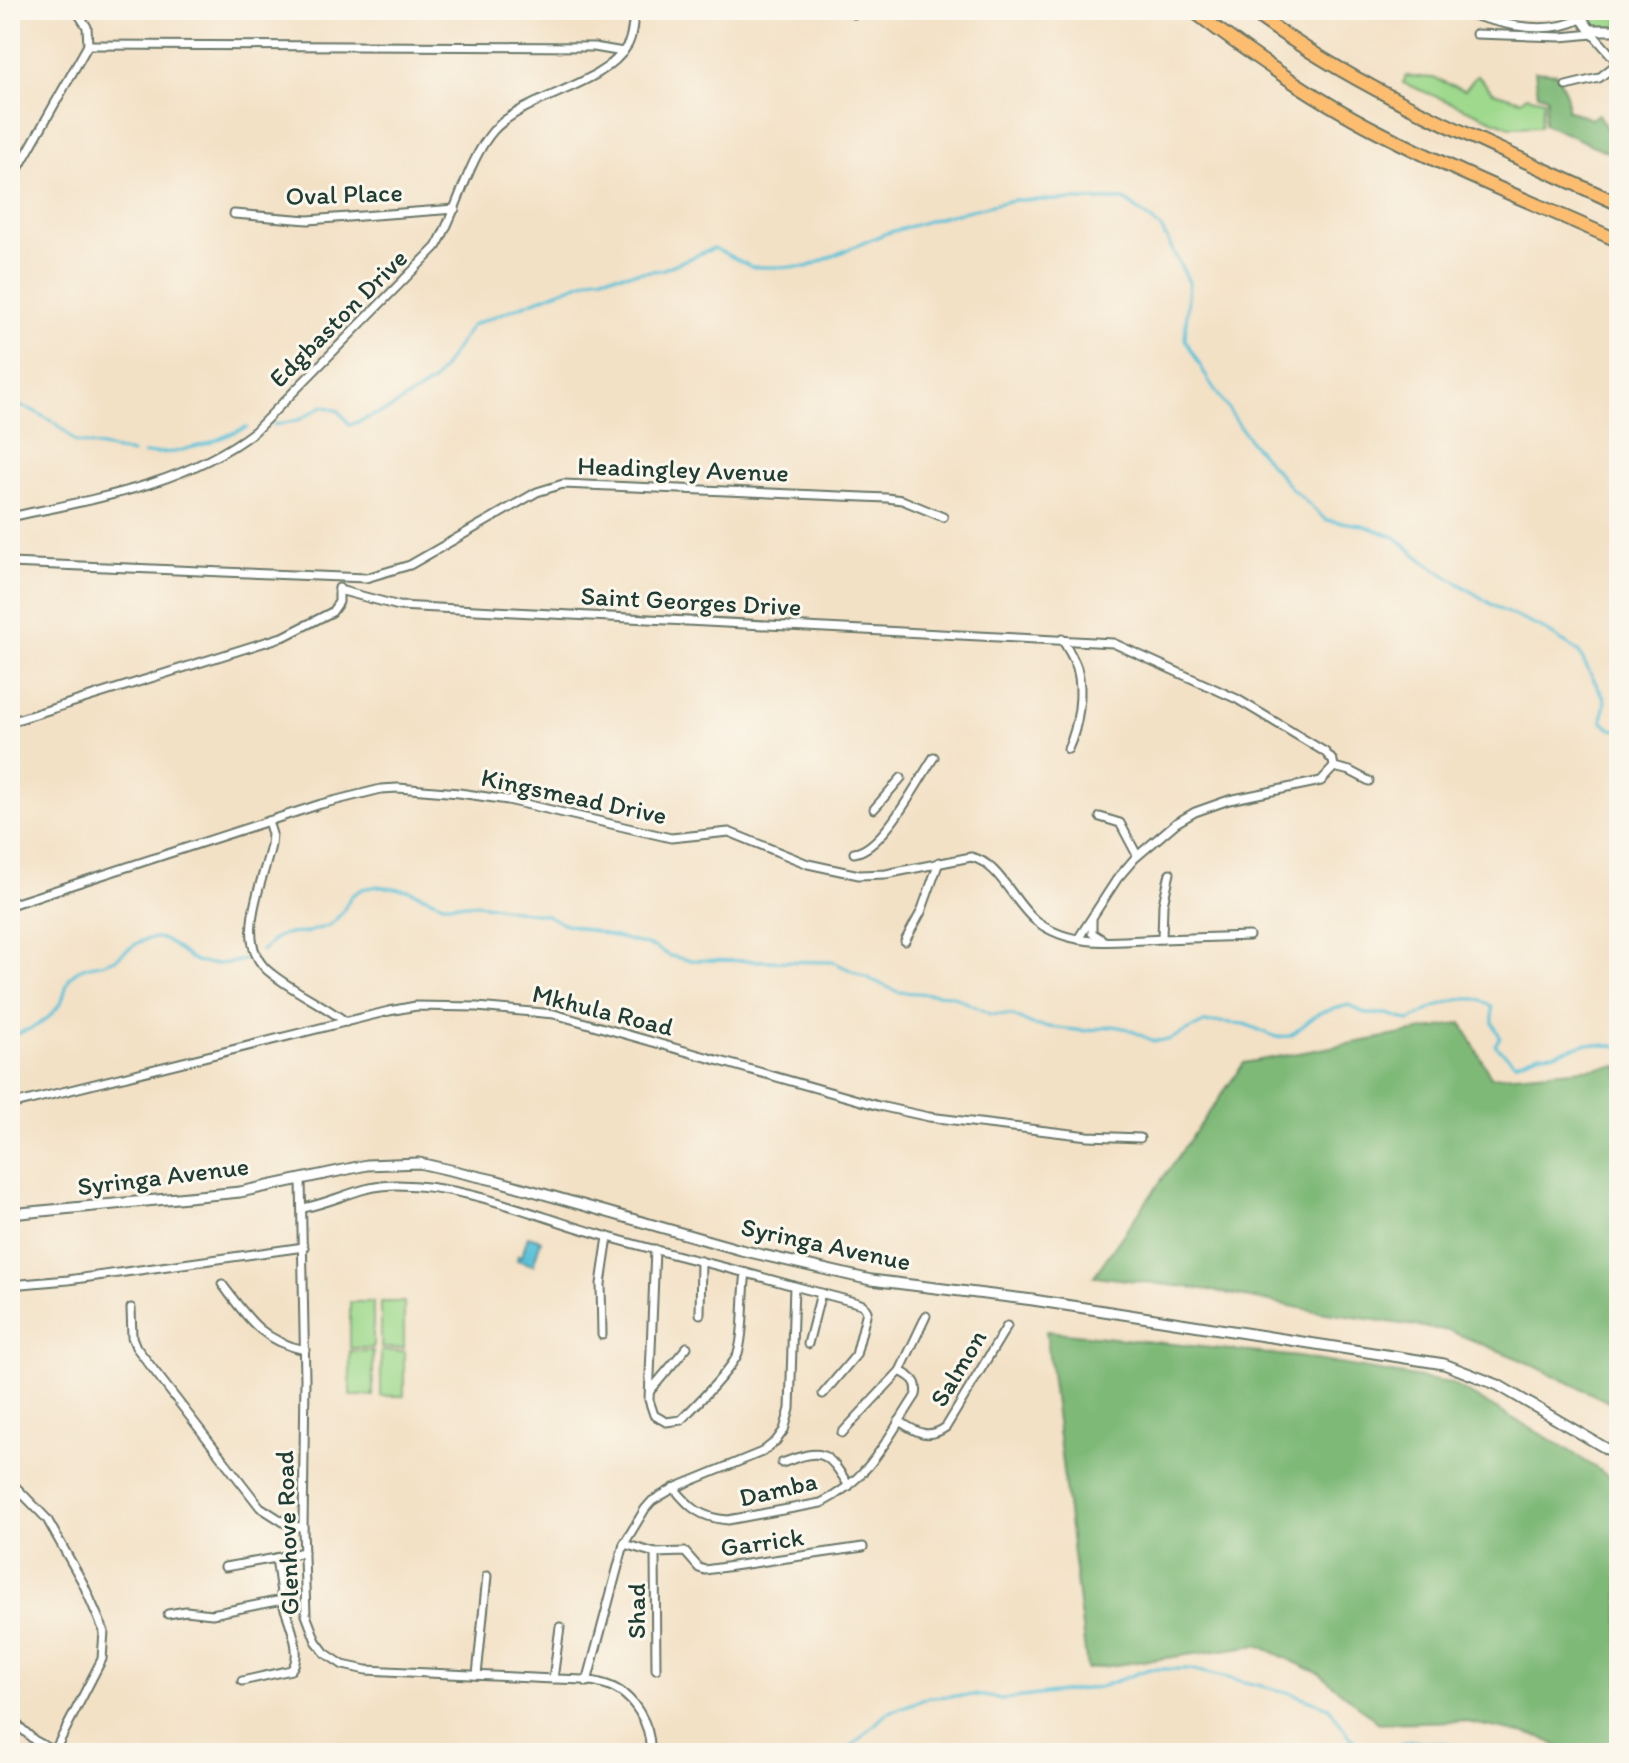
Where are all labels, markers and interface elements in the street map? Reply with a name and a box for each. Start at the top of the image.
street label: Oval Place [285,176,403,212]
street label: Edgbaston Drive [262,242,414,394]
street label: Headingley Avenue [577,449,789,489]
street label: Saint Georges Drive [580,579,802,623]
street label: Kingsmead Drive [478,761,670,831]
street label: Mkhula Road [529,977,678,1043]
street label: Syringa Avenue [75,1150,251,1202]
street label: Syringa Avenue [738,1210,914,1278]
street label: Salmon [923,1323,994,1412]
street label: Glenhove Road [268,1450,306,1616]
street label: Damba [736,1464,820,1513]
street label: Garrick [718,1520,806,1564]
street label: Shad [620,1583,652,1639]

